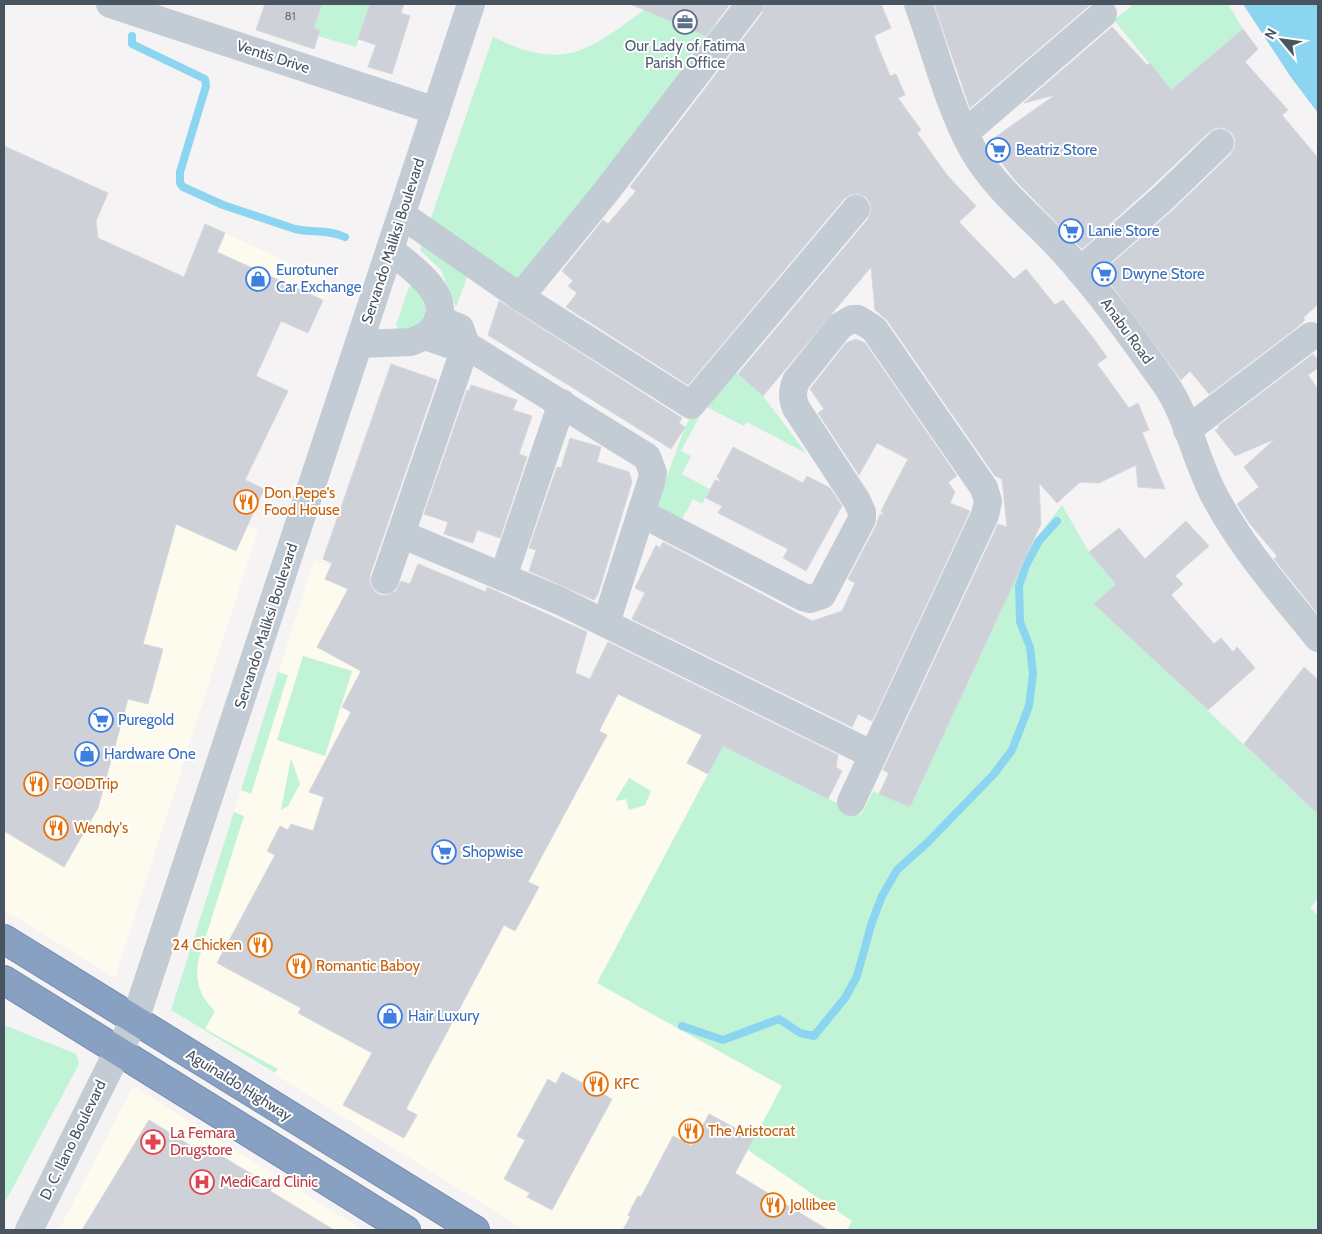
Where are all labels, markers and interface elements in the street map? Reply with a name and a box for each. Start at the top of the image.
house number: 81 [284,8,296,23]
office icon: Our Lady of Fatima Parish Office [672,9,698,35]
north arrow [1257,15,1307,65]
text: N [1260,25,1281,42]
street label: Ventis Drive [234,37,312,77]
place label: Our Lady of Fatima Parish Office [625,37,746,72]
supermarket icon: Beatriz Store [985,137,1011,163]
place label: Beatriz Store [1016,141,1097,159]
street label: Servando Maliksi Boulevard [358,156,428,326]
supermarket icon: Lanie Store [1058,218,1084,244]
place label: Lanie Store [1088,222,1160,240]
place label: Eurotuner Car Exchange [276,261,362,296]
supermarket icon: Dwyne Store [1091,261,1117,287]
place label: Dwyne Store [1122,265,1205,283]
shop icon: Eurotuner Car Exchange [245,266,271,292]
street label: Anabu Road [1097,295,1157,367]
place label: Don Pepe's Food House [264,484,340,519]
restaurant icon: Don Pepe's Food House [233,489,259,515]
street label: Servando Maliksi Boulevard [231,541,301,711]
supermarket icon: Puregold [88,707,114,733]
place label: Puregold [118,711,174,729]
shop icon: Hardware One [74,741,100,767]
place label: Hardware One [104,745,196,763]
restaurant icon: FOODTrip [23,771,49,797]
place label: FOODTrip [54,775,118,793]
restaurant icon: Wendy's [43,815,69,841]
place label: Wendy's [74,819,128,837]
supermarket icon: Shopwise [431,839,457,865]
place label: Shopwise [462,843,524,861]
restaurant icon: 24 Chicken [247,932,273,958]
place label: 24 Chicken [172,936,242,954]
restaurant icon: Romantic Baboy [286,953,312,979]
place label: Romantic Baboy [316,957,421,975]
shop icon: Hair Luxury [377,1003,403,1029]
place label: Hair Luxury [408,1007,480,1025]
street label: Aguinaldo Highway [183,1045,295,1125]
restaurant icon: KFC [583,1071,609,1097]
place label: KFC [614,1075,639,1093]
street label: D. C. Ilano Boulevard [36,1077,110,1203]
restaurant icon: The Aristocrat [678,1118,704,1144]
place label: The Aristocrat [708,1122,795,1140]
place label: La Femara Drugstore [170,1124,236,1159]
pharmacy icon: La Femara Drugstore [140,1129,166,1155]
hospital icon: MediCard Clinic [189,1169,215,1195]
place label: MediCard Clinic [220,1173,318,1191]
restaurant icon: Jollibee [760,1192,786,1218]
place label: Jollibee [789,1196,836,1214]

